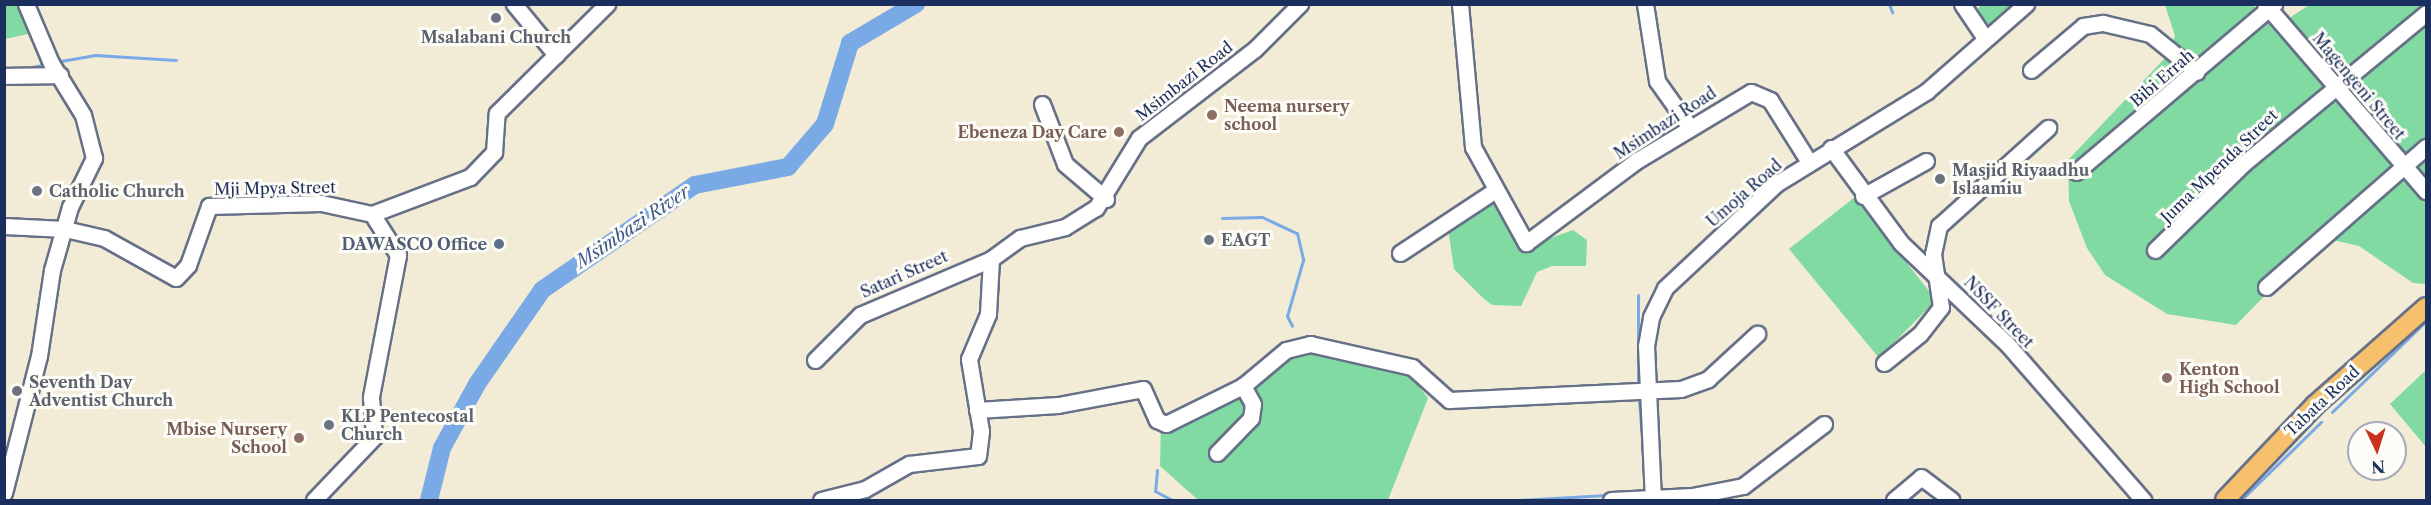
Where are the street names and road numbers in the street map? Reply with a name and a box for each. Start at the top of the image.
street label: Magengeni Street [2309,29,2409,143]
street label: Msimbazi Road [1132,37,1236,125]
street label: Bibi Errah [2126,45,2198,111]
street label: Msimbazi Road [1610,83,1720,163]
street label: Juma Mpenda Street [2156,105,2282,227]
street label: Umoja Road [1702,155,1786,231]
street label: Mji Mpya Street [214,177,336,199]
street label: Satari Street [857,246,951,302]
street label: NSSF Street [1960,272,2038,352]
street label: Tabata Road [2281,362,2363,440]

